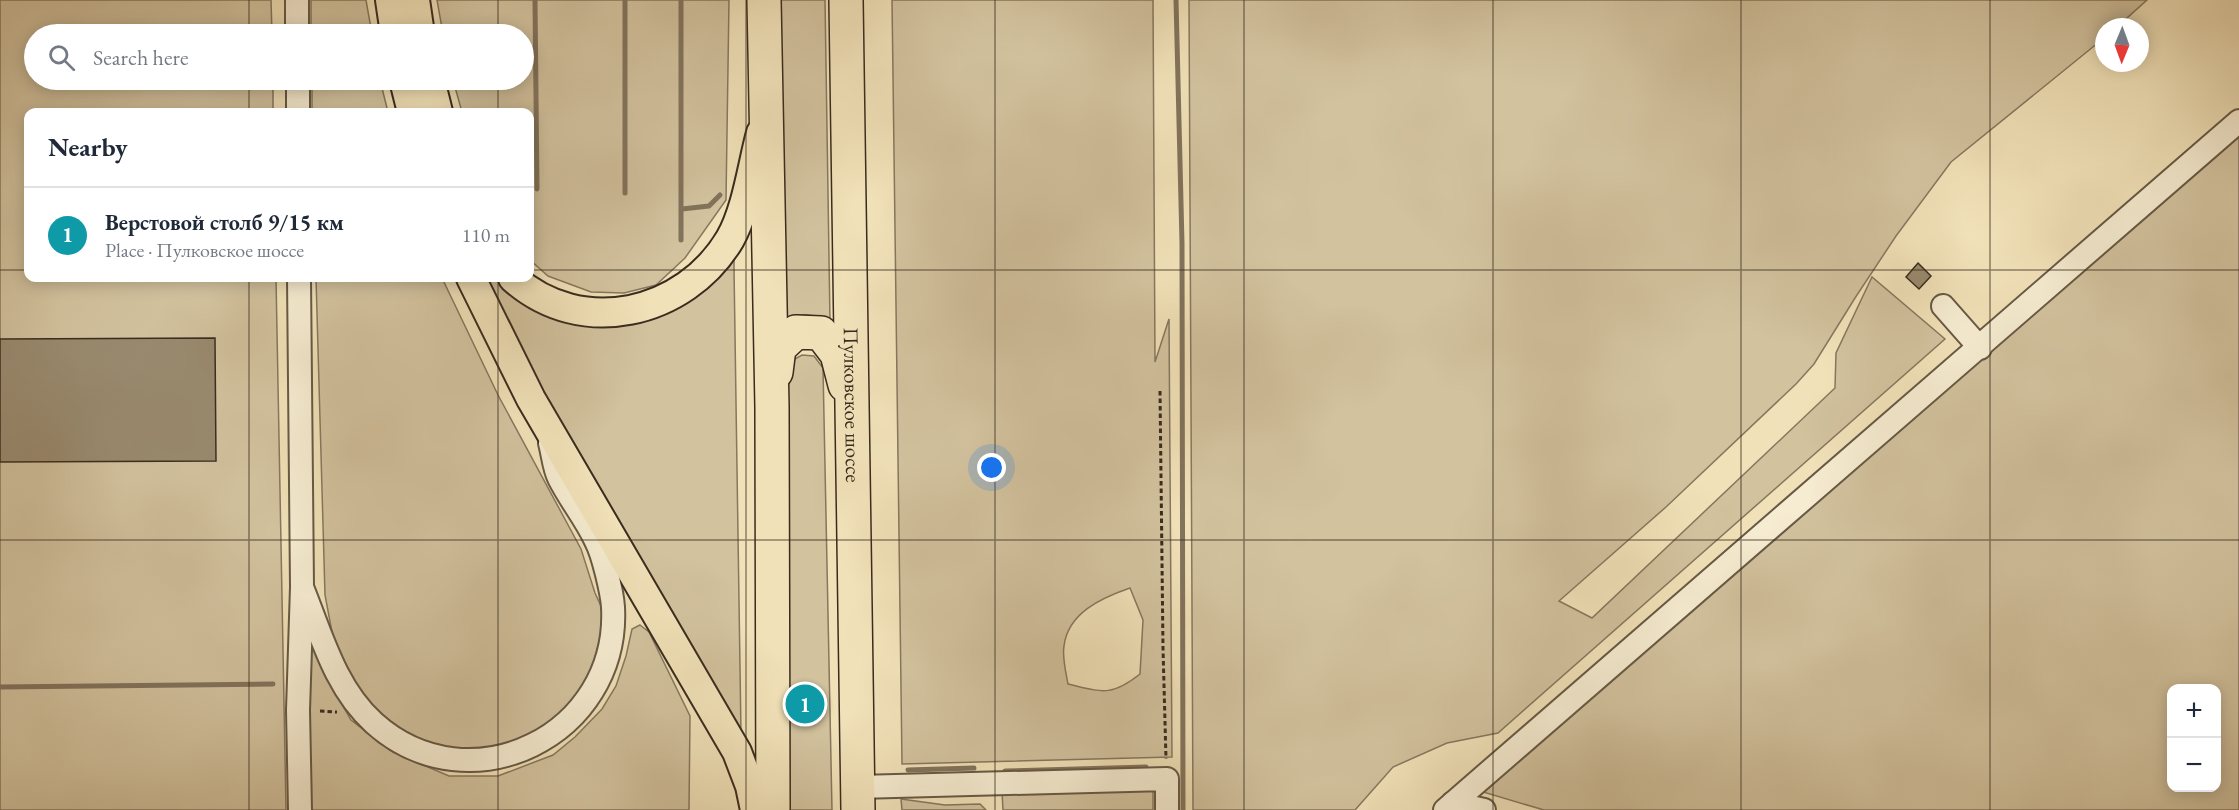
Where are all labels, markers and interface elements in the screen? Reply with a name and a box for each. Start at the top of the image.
north arrow [2095,18,2149,72]
search box [24,24,534,90]
icon: search [45,41,78,74]
text: Search here [93,43,188,72]
text: Nearby [48,130,128,164]
text: Верстовой столб 9/15 км [105,208,344,237]
text: 1 [62,222,73,248]
text: 110 m [462,222,510,248]
text: Place · Пулковское шоссе [105,237,304,263]
street label: Пулковское шоссе [838,327,867,483]
your location [977,453,1006,482]
pin: 1 [786,682,824,726]
map controls [2167,684,2221,792]
button: + [2167,684,2221,738]
button: − [2167,738,2221,792]

